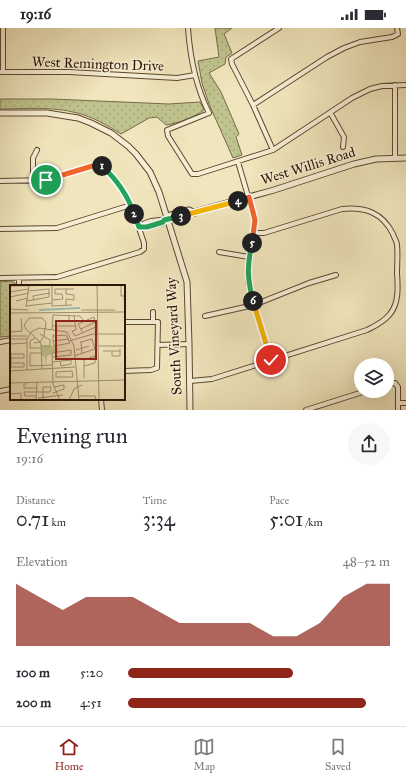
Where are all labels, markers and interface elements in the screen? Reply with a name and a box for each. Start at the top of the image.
text: 19:16 [20,5,51,23]
street label: West Remington Drive [32,53,164,75]
street label: West Willis Road [259,144,357,188]
pin: 1 [92,156,112,176]
text: 1 [100,159,104,172]
pin [29,163,63,197]
icon: arrive [35,169,57,191]
pin: 4 [228,191,248,211]
text: 4 [235,194,241,207]
pin: 2 [124,204,144,224]
pin: 3 [171,206,191,226]
text: 2 [131,207,137,220]
text: 3 [179,209,183,222]
pin: 5 [242,233,262,253]
text: 5 [249,236,255,249]
street label: South Vineyard Way [162,276,186,395]
inset map [10,285,125,400]
pin: 6 [243,291,263,311]
text: 6 [250,294,256,307]
pin [254,343,288,377]
icon: check [260,349,282,371]
map controls [354,358,394,398]
button: layers [354,358,394,398]
text: Evening run [16,422,128,449]
button: share [348,423,390,465]
text: 19:16 [16,451,43,467]
text: Distance [16,494,55,507]
text: Time [143,494,167,507]
text: Pace [269,494,289,507]
text: 0.71 [16,507,49,531]
text: 3:34 [143,507,175,531]
text: 5:01 [269,507,303,531]
text: km [49,516,66,529]
text: /km [303,516,323,529]
text: Elevation [16,554,68,570]
text: 48–52 m [343,554,390,570]
text: 100 m [16,665,50,681]
text: 5:20 [80,665,103,681]
text: 200 m [16,695,51,711]
text: 4:51 [80,695,102,711]
tab: Home [55,736,84,773]
tab: Map [193,736,215,773]
tab: Saved [325,736,351,773]

